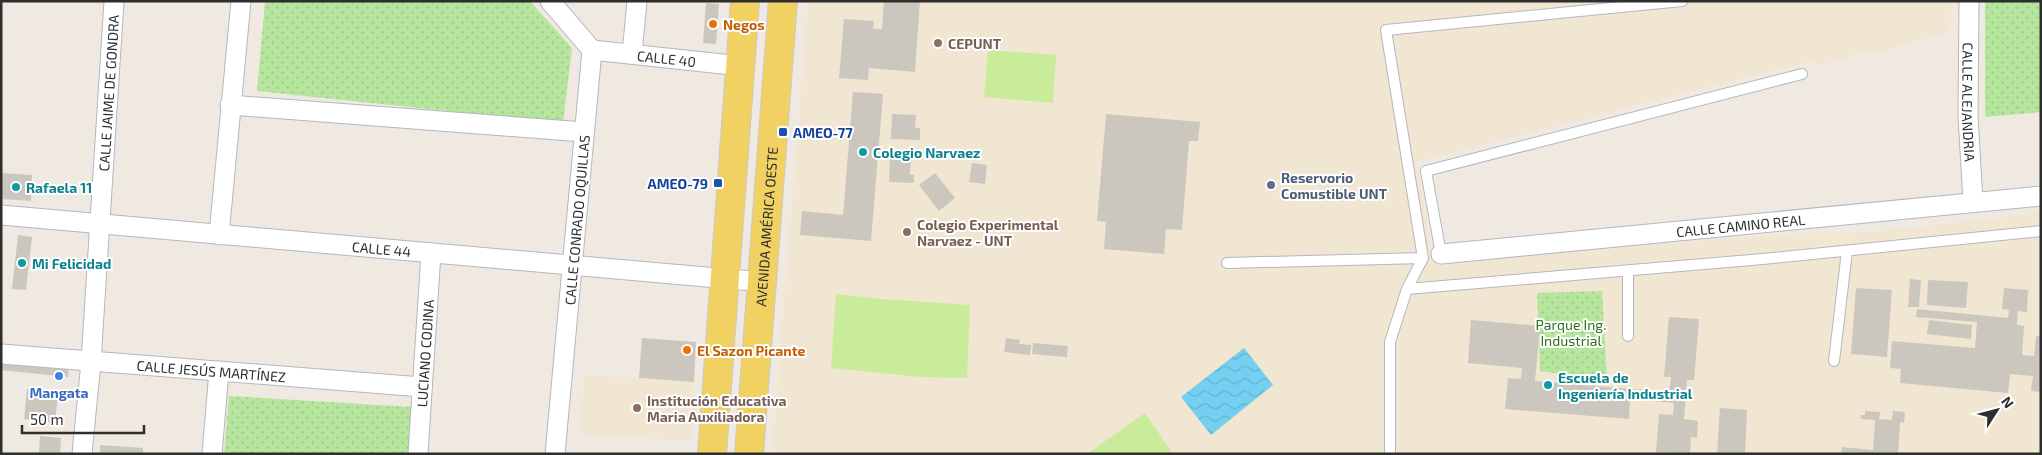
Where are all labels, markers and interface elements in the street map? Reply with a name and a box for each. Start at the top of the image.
street label: CALLE JAIME DE GONDRA [95,14,122,172]
place label: Negos [723,16,765,33]
marker: Negos [707,18,719,30]
place label: CEPUNT [948,35,1002,52]
marker: CEPUNT [932,37,944,49]
street label: CALLE ALEJANDRIA [1959,42,1979,162]
street label: CALLE 40 [636,46,697,70]
place label: AMEO-77 [793,124,853,141]
marker: AMEO-77 [777,126,789,138]
street label: CALLE CONRADO OQUILLAS [561,134,593,306]
place label: Colegio Narvaez [873,144,980,161]
street label: AVENIDA AMÉRICA OESTE [752,146,781,307]
marker: Colegio Narvaez [857,146,869,158]
place label: Reservorio Comustible UNT [1281,169,1388,202]
place label: AMEO-79 [648,175,708,192]
marker: AMEO-79 [712,177,724,189]
place label: Rafaela 11 [26,179,92,196]
marker: Reservorio Comustible UNT [1265,179,1277,191]
marker: Rafaela 11 [10,181,22,193]
street label: CALLE CAMINO REAL [1675,210,1806,240]
place label: Colegio Experimental Narvaez - UNT [917,216,1059,249]
marker: Colegio Experimental Narvaez - UNT [901,226,913,238]
street label: CALLE 44 [351,237,412,260]
place label: Mi Felicidad [32,255,111,272]
marker: Mi Felicidad [16,257,28,269]
street label: LUCIANO CODINA [413,299,436,408]
park label: Parque Ing. Industrial [1536,316,1606,349]
place label: El Sazon Picante [697,342,805,359]
marker: El Sazon Picante [681,344,693,356]
street label: CALLE JESÚS MARTÍNEZ [136,356,287,385]
place label: Escuela de Ingeniería Industrial [1558,369,1693,402]
marker: Mangata [53,370,65,382]
marker: Escuela de Ingeniería Industrial [1542,379,1554,391]
place label: Mangata [30,384,89,401]
north arrow [1972,385,2022,435]
place label: Institución Educativa Maria Auxiliadora [647,392,787,425]
text: N [1998,393,2018,411]
scale bar [22,402,145,434]
marker: Institución Educativa Maria Auxiliadora [631,402,643,414]
text: 50 m [30,410,64,428]

